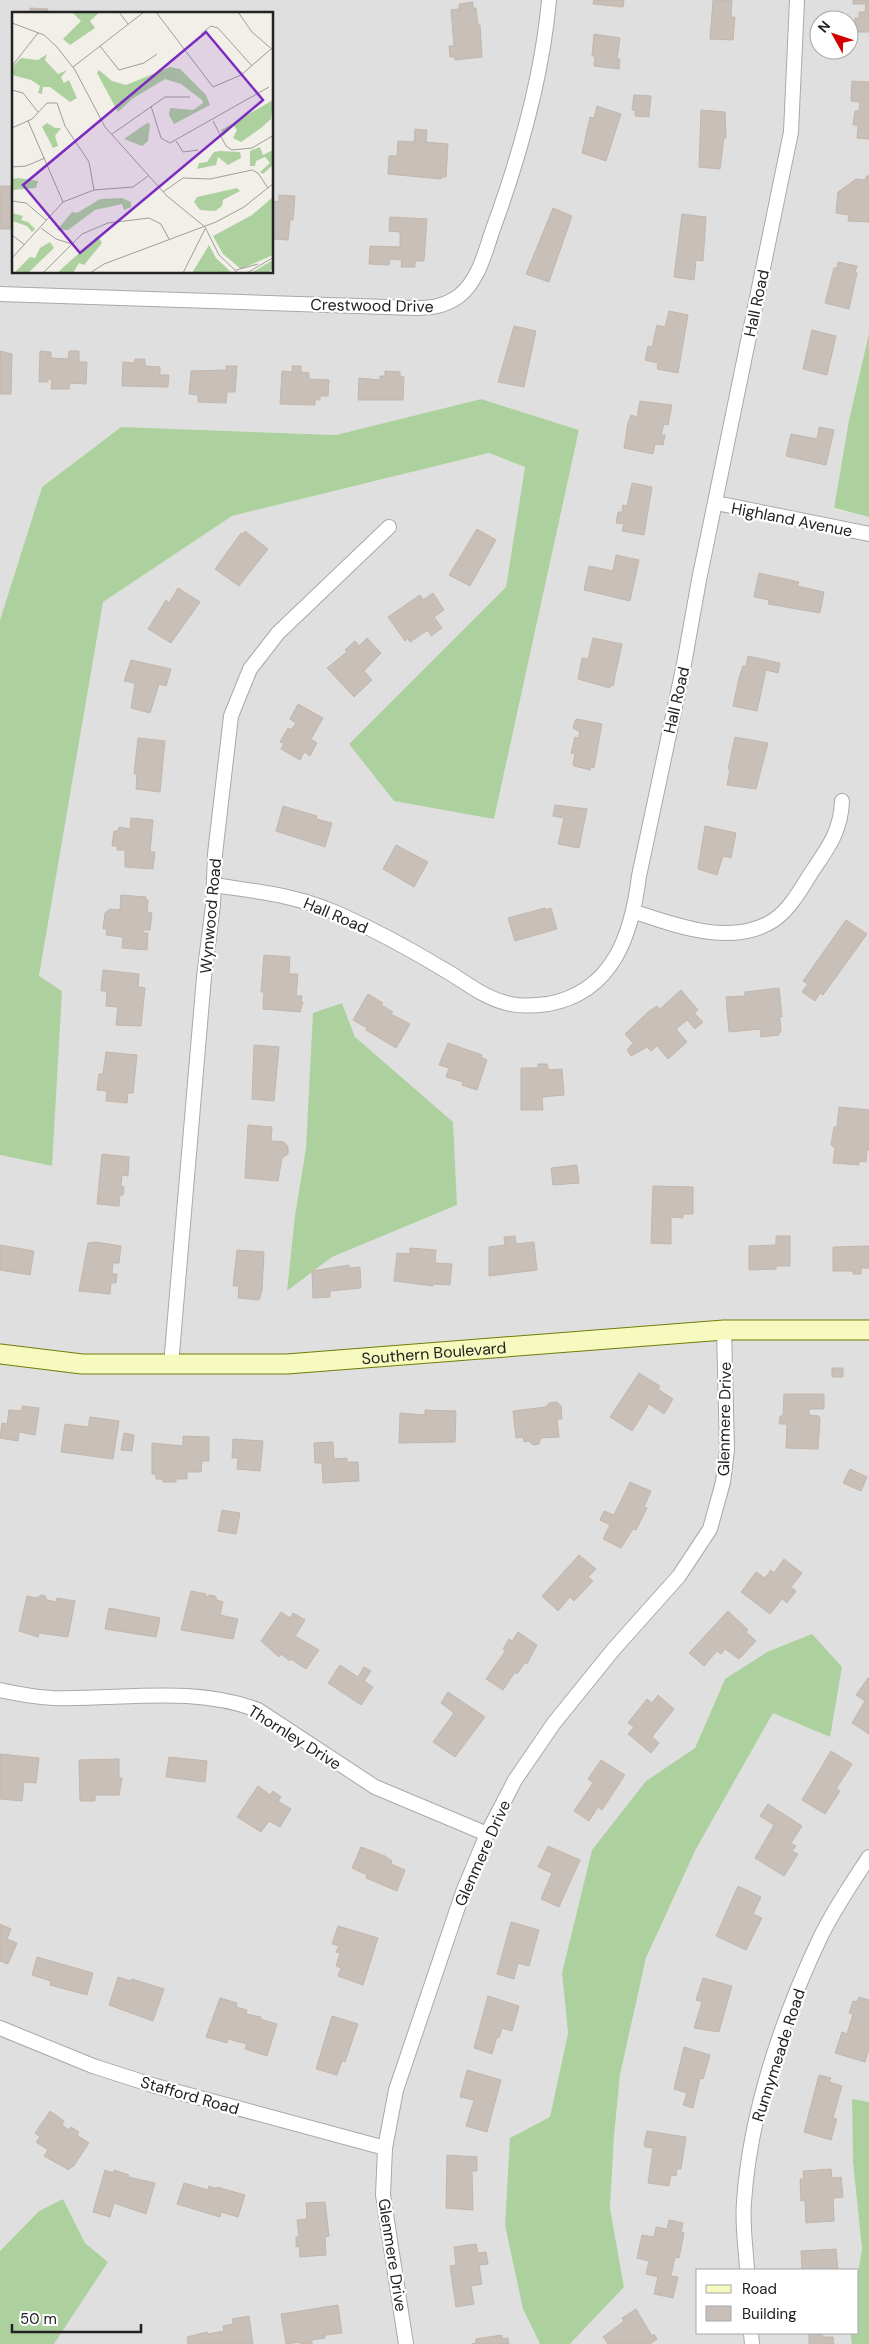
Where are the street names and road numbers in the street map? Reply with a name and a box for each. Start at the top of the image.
street label: Hall Road [739,268,774,339]
street label: Crestwood Drive [310,294,434,317]
street label: Highland Avenue [730,497,854,542]
street label: Hall Road [659,665,694,736]
street label: Wynwood Road [195,857,226,975]
street label: Hall Road [300,892,371,938]
street label: Southern Boulevard [361,1337,507,1369]
street label: Glenmere Drive [713,1362,736,1476]
street label: Thornley Drive [244,1700,345,1774]
street label: Glenmere Drive [450,1797,515,1910]
street label: Runnymeade Road [747,1986,810,2124]
street label: Stafford Road [138,2071,242,2120]
street label: Glenmere Drive [373,2197,412,2313]

